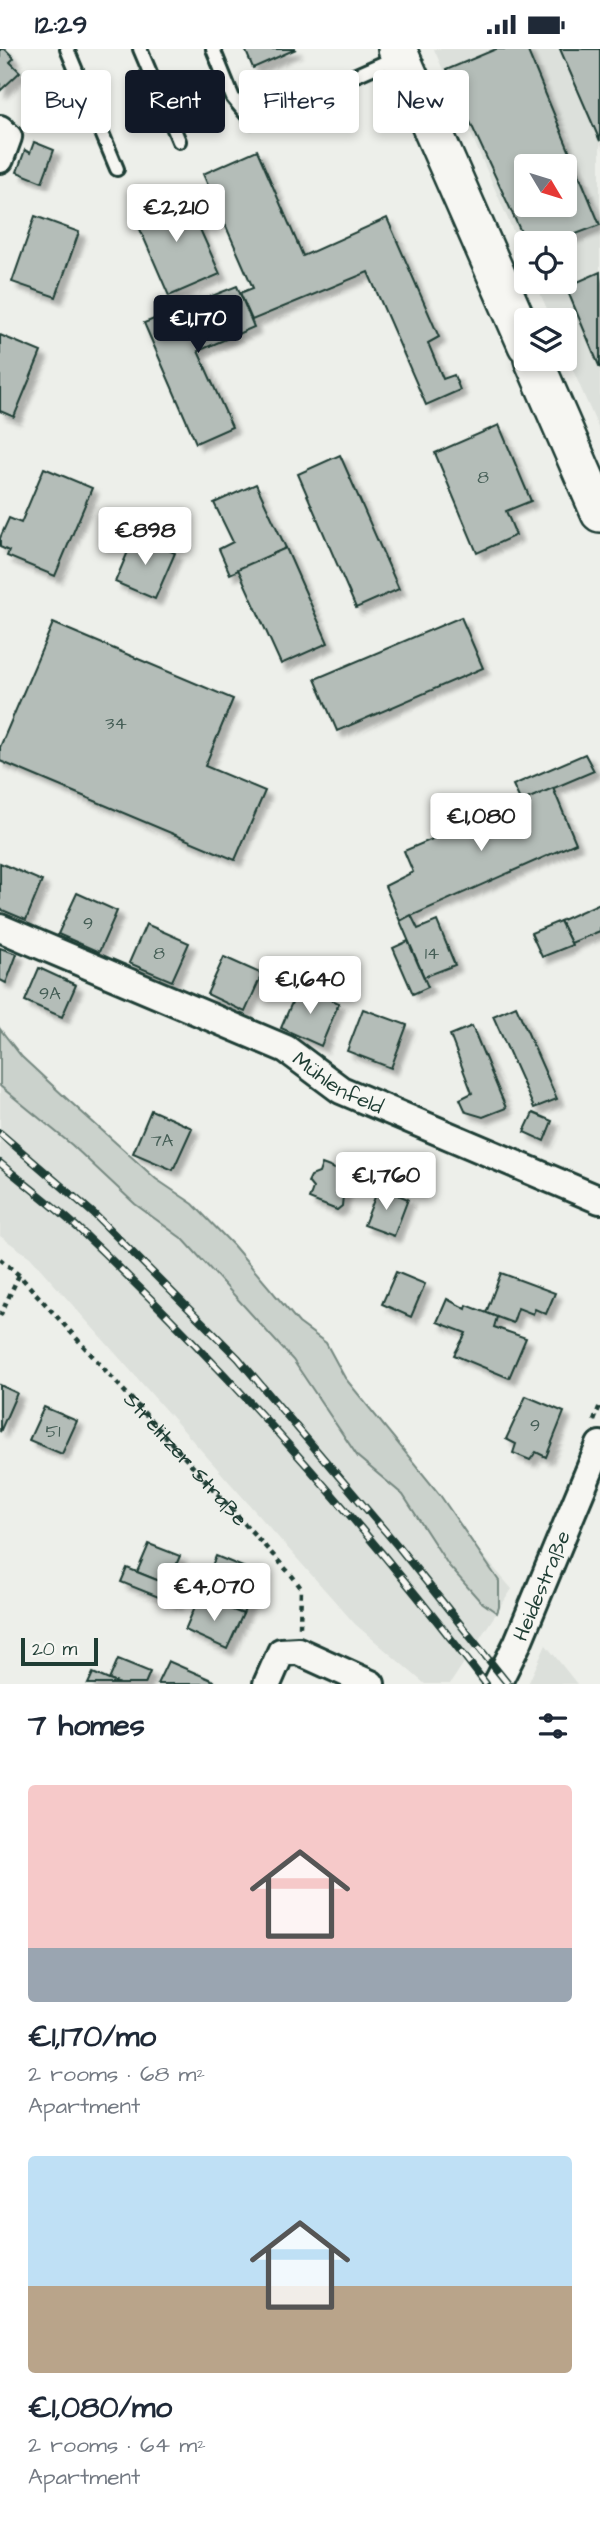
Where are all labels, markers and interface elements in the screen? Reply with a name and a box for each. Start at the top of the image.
text: 12:29 [35,7,87,43]
chip: Buy [21,70,111,133]
chip: Rent [125,70,225,133]
chip: Filters [239,70,359,133]
chip: New [373,70,469,133]
north arrow [514,154,578,217]
map controls [514,154,577,371]
pin: €2,210 [119,185,233,244]
text: €2,210 [143,191,209,223]
button: locate [514,231,577,294]
pin: €1,170 [141,295,255,355]
text: €1,170 [170,302,226,334]
button: layers [514,308,577,371]
house number: 8 [477,465,489,490]
pin: €898 [104,507,186,567]
text: €898 [114,514,176,546]
house number: 34 [105,711,127,736]
pin: €1,080 [424,793,538,853]
text: €1,080 [446,800,516,832]
house number: 9 [83,911,93,936]
house number: 8 [153,941,165,966]
house number: 14 [425,941,439,966]
pin: €1,640 [253,957,367,1016]
text: €1,640 [275,963,345,995]
house number: 9A [39,981,61,1006]
street label: Mühlenfeld [287,1044,388,1121]
house number: 7A [151,1128,174,1153]
pin: €1,760 [329,1153,443,1212]
text: €1,760 [352,1159,420,1191]
street label: Strelitzer Straße [117,1385,254,1532]
house number: 9 [530,1413,540,1438]
house number: 51 [45,1419,61,1444]
street label: Heidestraße [506,1526,577,1645]
pin: €4,070 [157,1563,271,1623]
text: €4,070 [173,1570,255,1602]
scale bar [21,1635,98,1667]
text: 20 m [32,1636,77,1663]
text: 7 homes [28,1705,145,1747]
icon: filters [534,1707,572,1745]
icon: home [237,1831,363,1957]
text: €1,170/mo [28,2016,156,2058]
text: 2 rooms · 68 m² [28,2058,205,2090]
text: Apartment [28,2090,140,2122]
icon: home [237,2202,363,2328]
text: €1,080/mo [28,2387,172,2429]
text: 2 rooms · 64 m² [28,2429,206,2461]
text: Apartment [28,2461,140,2493]

